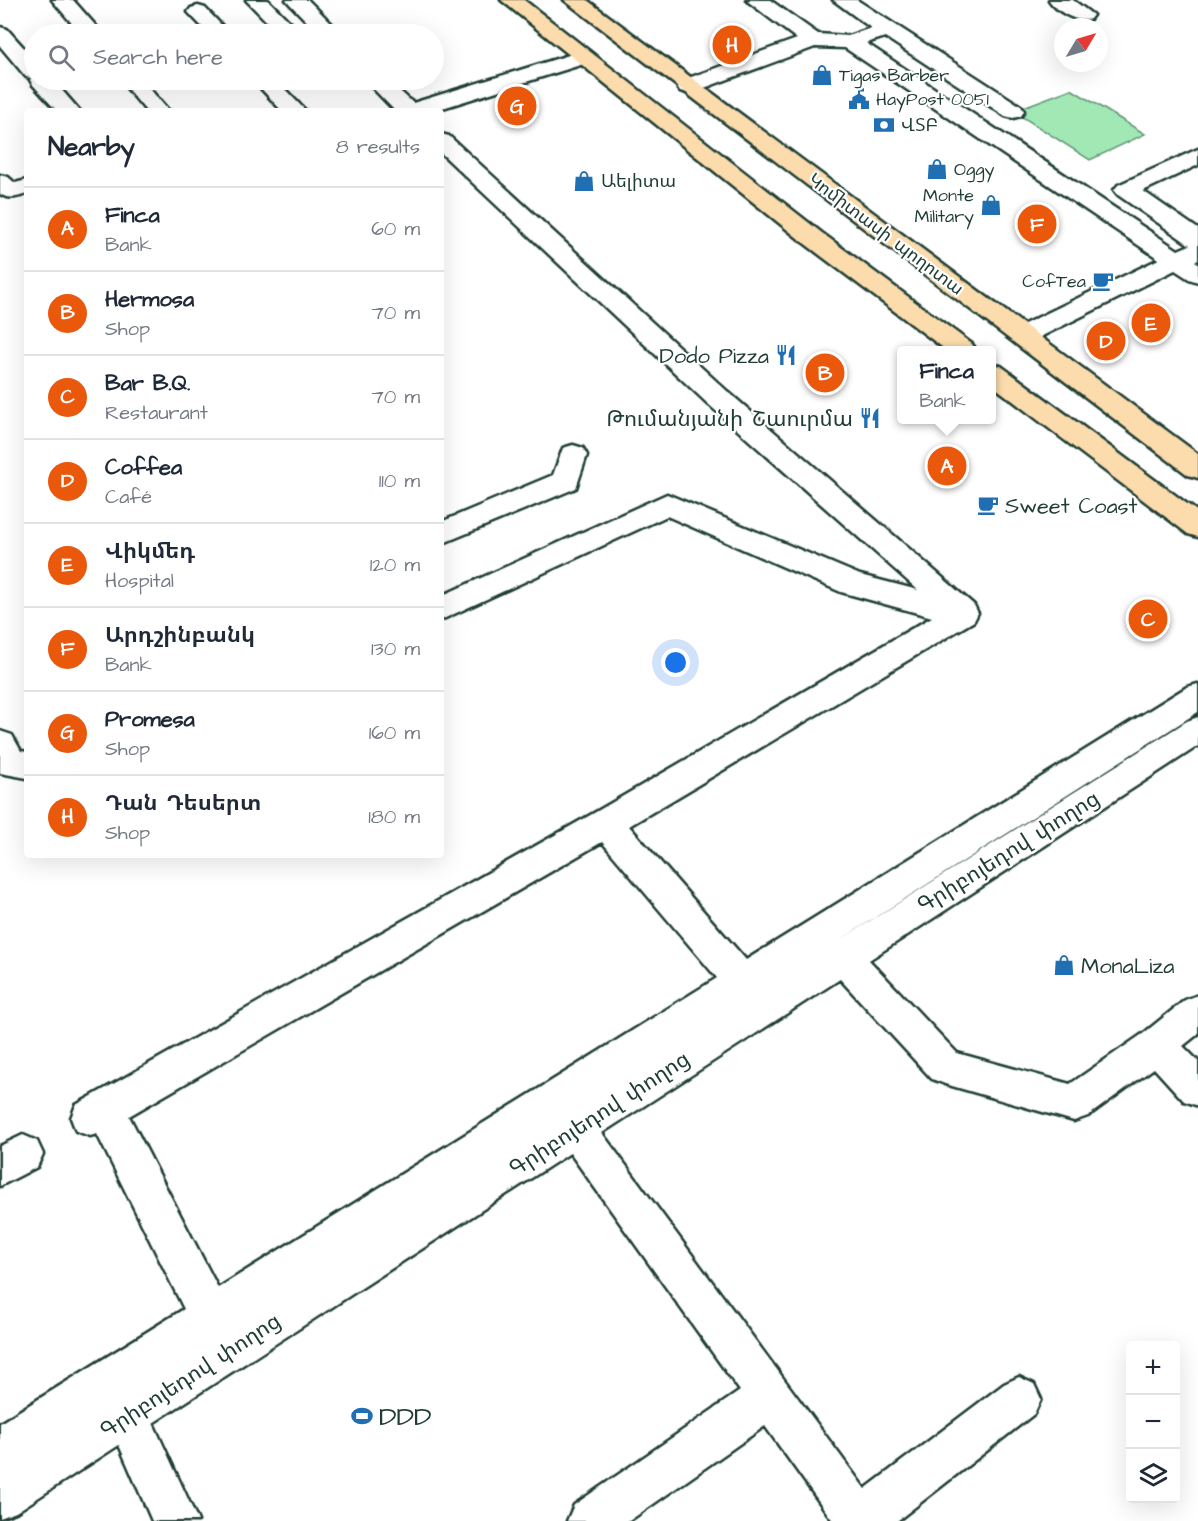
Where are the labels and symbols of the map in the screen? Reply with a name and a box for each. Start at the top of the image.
north arrow [1054,18,1108,72]
pin: H [712,22,752,68]
shop icon: Tigas Barber [810,63,834,87]
place label: Tigas Barber [839,63,949,89]
pin: G [498,84,536,128]
public building icon: HayPost 0051 [847,87,871,111]
place label: HayPost 0051 [876,87,989,113]
bank icon: ՎՏԲ [872,113,896,137]
place label: ՎՏԲ [901,113,938,138]
shop icon: Oggy [925,157,949,181]
place label: Oggy [954,157,995,183]
street label: Կոմիտասի պողոտա [803,168,969,301]
shop icon: Աելիտա [572,169,596,193]
place label: Աելիտա [601,169,676,194]
place label: Monte Military [915,183,974,230]
shop icon: Monte Military [979,193,1003,217]
pin: F [1018,202,1056,246]
place label: CofTea [1022,269,1086,294]
cafe icon: CofTea [1091,269,1115,293]
pin: E [1132,300,1170,346]
pin: D [1086,318,1126,364]
place label: Dodo Pizza [660,341,769,372]
restaurant icon: Dodo Pizza [774,343,798,367]
pin: B [806,350,844,395]
place label: Թումանյանի Շաուրմա [606,404,853,435]
restaurant icon: Թումանյանի Շաուրմա [858,406,882,430]
pin: A [928,444,966,488]
place label: Sweet Coast [1005,491,1138,522]
cafe icon: Sweet Coast [976,493,1000,517]
pin: C [1128,596,1168,642]
your location [661,648,690,677]
street label: Գրիբոյեդով փողոց [912,784,1106,921]
place label: MonaLiza [1081,951,1174,982]
shop icon: MonaLiza [1052,953,1076,977]
street label: Գրիբոյեդով փողոց [503,1044,696,1184]
street label: Գրիբոյեդով փողոց [94,1306,287,1446]
place label: DDD [379,1398,432,1436]
sports icon: DDD [350,1404,374,1428]

